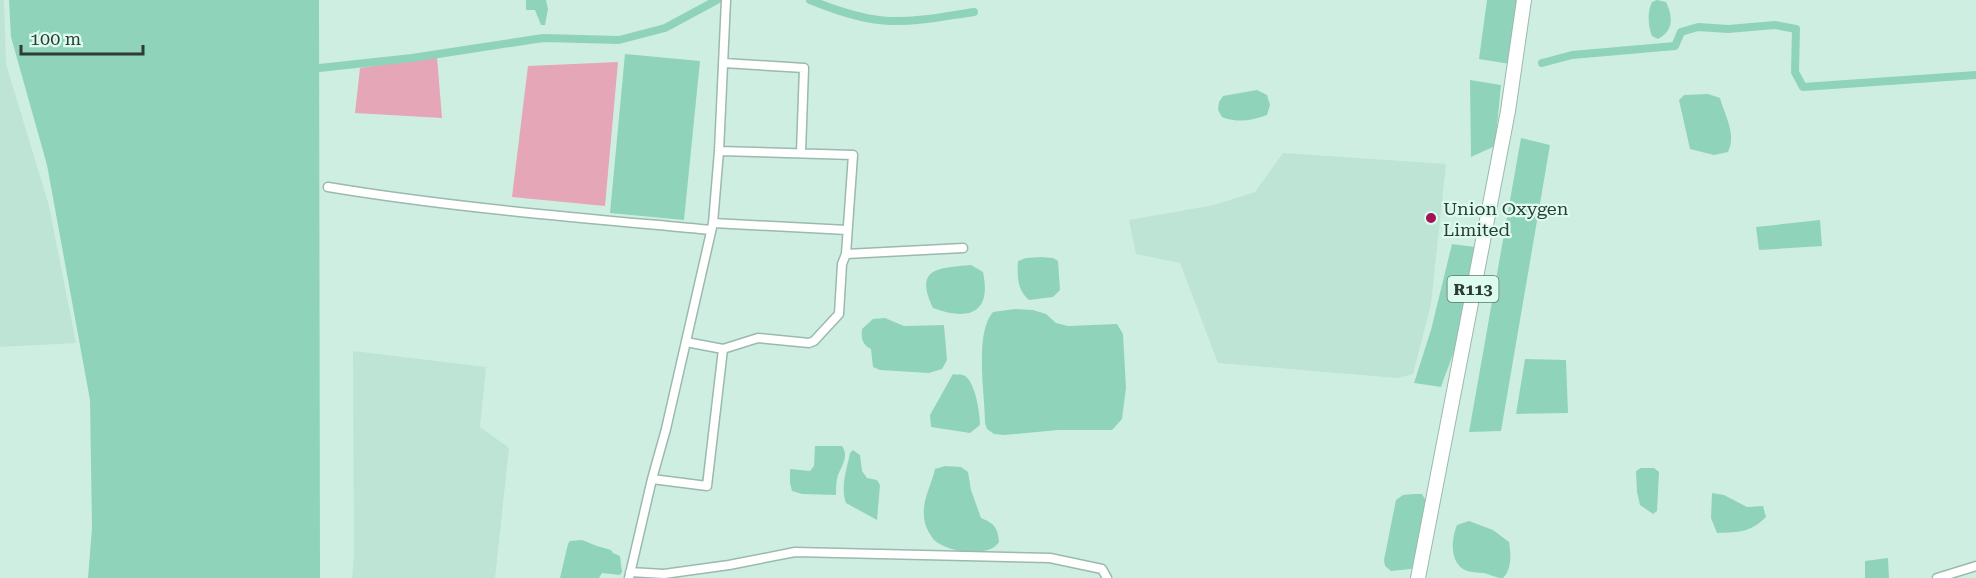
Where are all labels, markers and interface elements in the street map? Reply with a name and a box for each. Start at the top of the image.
scale bar [21,18,142,56]
text: 100 m [30,28,81,49]
place label: Union Oxygen Limited [1443,198,1569,240]
marker: Union Oxygen Limited [1424,211,1438,225]
road number: R113 [1448,276,1498,302]

